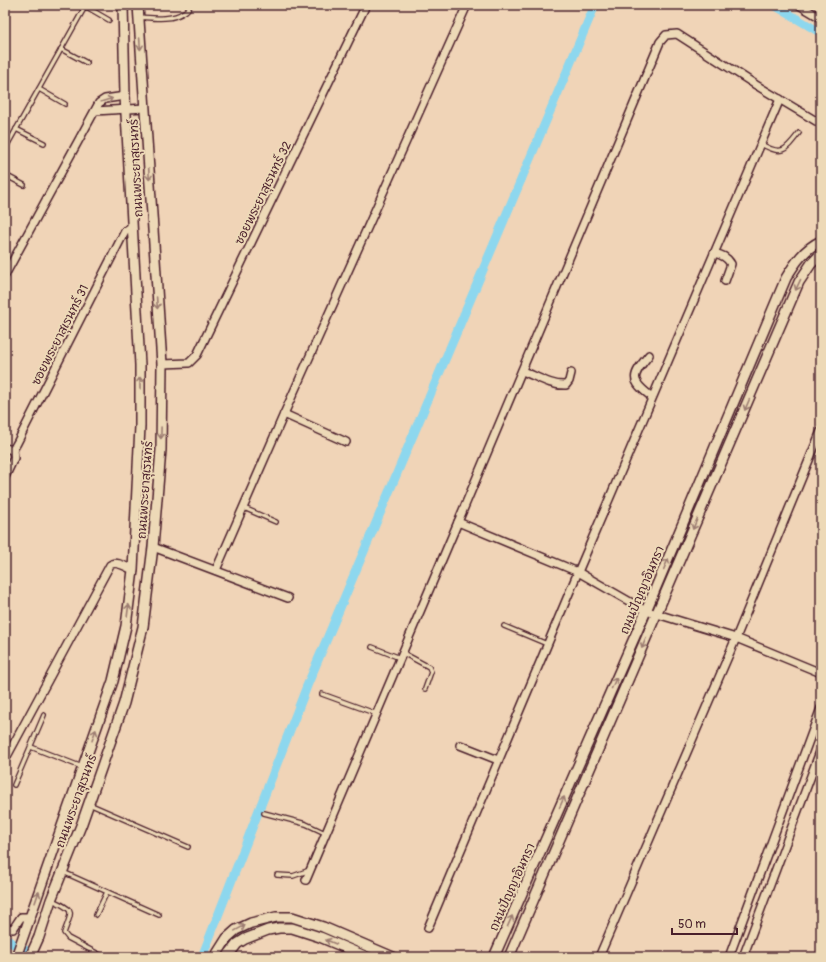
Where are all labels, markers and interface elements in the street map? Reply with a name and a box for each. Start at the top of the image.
one-way arrow [137,37,144,50]
one-way arrow [101,96,114,103]
street label: ถนนพระยาสุเรนทร์ [125,118,148,218]
street label: ซอยพระยาสุเรนทร์ 32 [231,139,296,248]
one-way arrow [146,167,153,180]
one-way arrow [794,279,801,291]
street label: ซอยพระยาสุเรนทร์ 31 [28,282,93,388]
one-way arrow [154,296,161,309]
one-way arrow [136,377,144,390]
one-way arrow [743,398,750,410]
one-way arrow [157,426,165,439]
street label: ถนนพระยาสุเรนทร์ [134,440,157,540]
one-way arrow [691,518,699,530]
street label: ถนนปัญญาอินทรา [617,544,668,637]
one-way arrow [663,558,670,570]
one-way arrow [124,604,132,617]
one-way arrow [640,637,647,649]
one-way arrow [611,678,618,690]
one-way arrow [91,729,98,742]
street label: ถนนพระยาสุเรนทร์ [52,752,101,850]
one-way arrow [559,797,566,809]
street label: ถนนปัญญาอินทรา [486,841,539,933]
one-way arrow [34,891,41,904]
scale bar [672,910,737,936]
one-way arrow [507,916,514,928]
text: 50 m [678,917,706,932]
one-way arrow [234,924,246,932]
one-way arrow [326,937,338,945]

